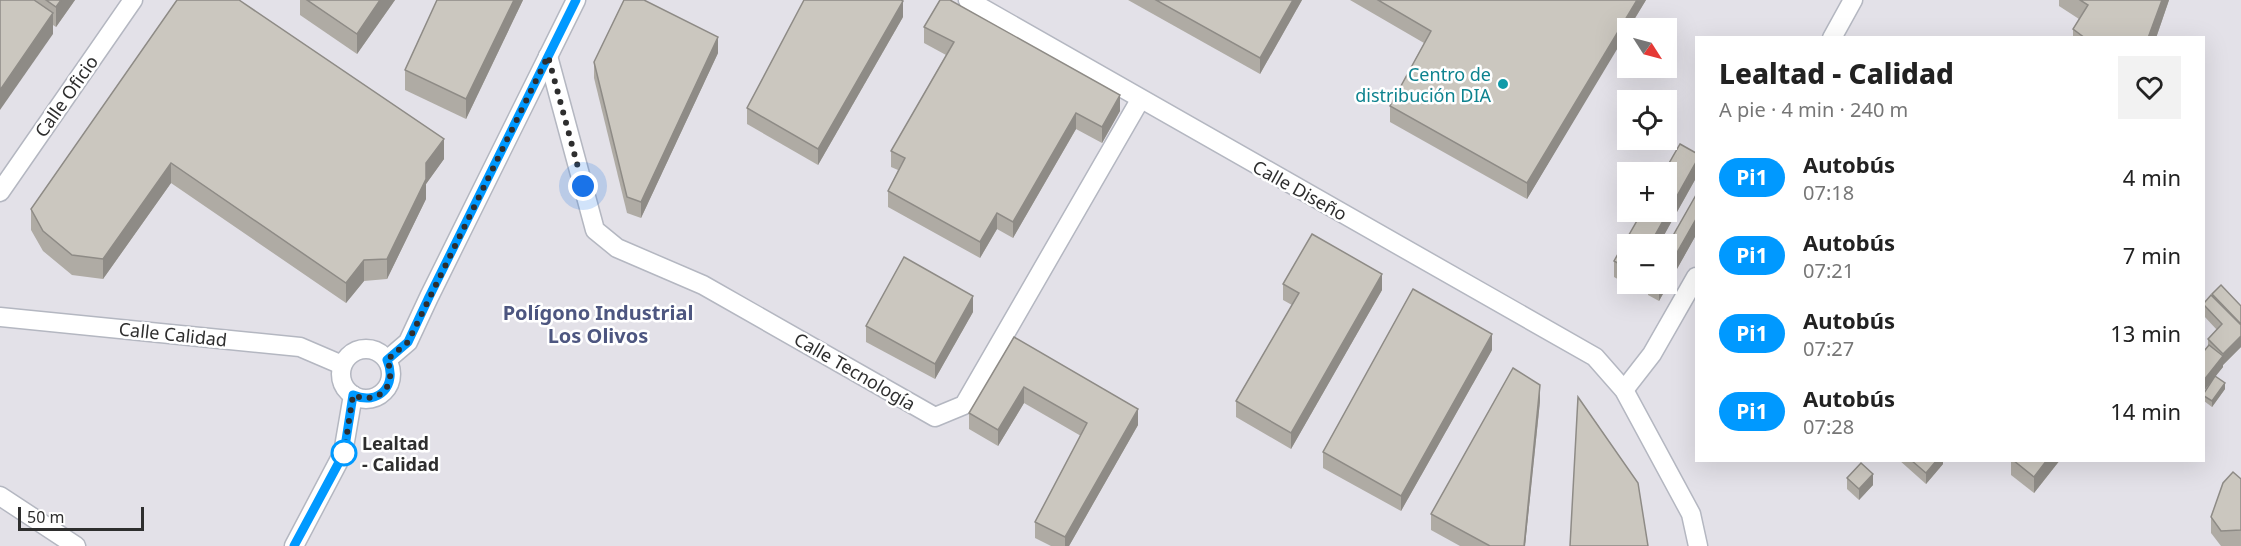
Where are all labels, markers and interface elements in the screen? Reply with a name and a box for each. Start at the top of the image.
north arrow [1617,18,1677,78]
map controls [1617,18,1677,294]
street label: Calle Oficio [29,50,103,142]
text: Lealtad - Calidad [1719,54,1954,92]
button: heart [2118,56,2181,119]
place label: Centro de distribución DIA [1355,62,1491,107]
marker: Centro de distribución DIA [1496,77,1510,91]
button: locate [1617,90,1677,150]
text: A pie · 4 min · 240 m [1719,96,1908,123]
text: Autobús [1803,149,1895,179]
street label: Calle Diseño [1249,154,1351,226]
button: + [1617,162,1677,222]
text: 4 min [2123,162,2181,192]
text: Pi1 [1736,163,1768,191]
your location [568,171,598,201]
text: 07:18 [1803,179,1854,206]
text: Autobús [1803,227,1895,257]
button: − [1617,234,1677,294]
text: 7 min [2123,240,2181,270]
text: Pi1 [1736,241,1768,269]
text: 07:21 [1803,257,1854,284]
district label: Polígono Industrial Los Olivos [503,299,693,349]
text: Autobús [1803,305,1895,335]
street label: Calle Calidad [118,316,228,352]
text: 13 min [2110,318,2181,348]
text: Pi1 [1736,319,1768,347]
street label: Calle Tecnología [790,326,920,416]
text: 07:27 [1803,335,1854,362]
text: Autobús [1803,383,1895,413]
text: 14 min [2110,396,2181,426]
text: Pi1 [1736,397,1768,425]
text: 07:28 [1803,413,1854,440]
place label: Lealtad - Calidad [362,431,439,476]
marker: Lealtad - Calidad [331,440,357,466]
scale bar [18,504,144,532]
text: 50 m [27,506,64,528]

